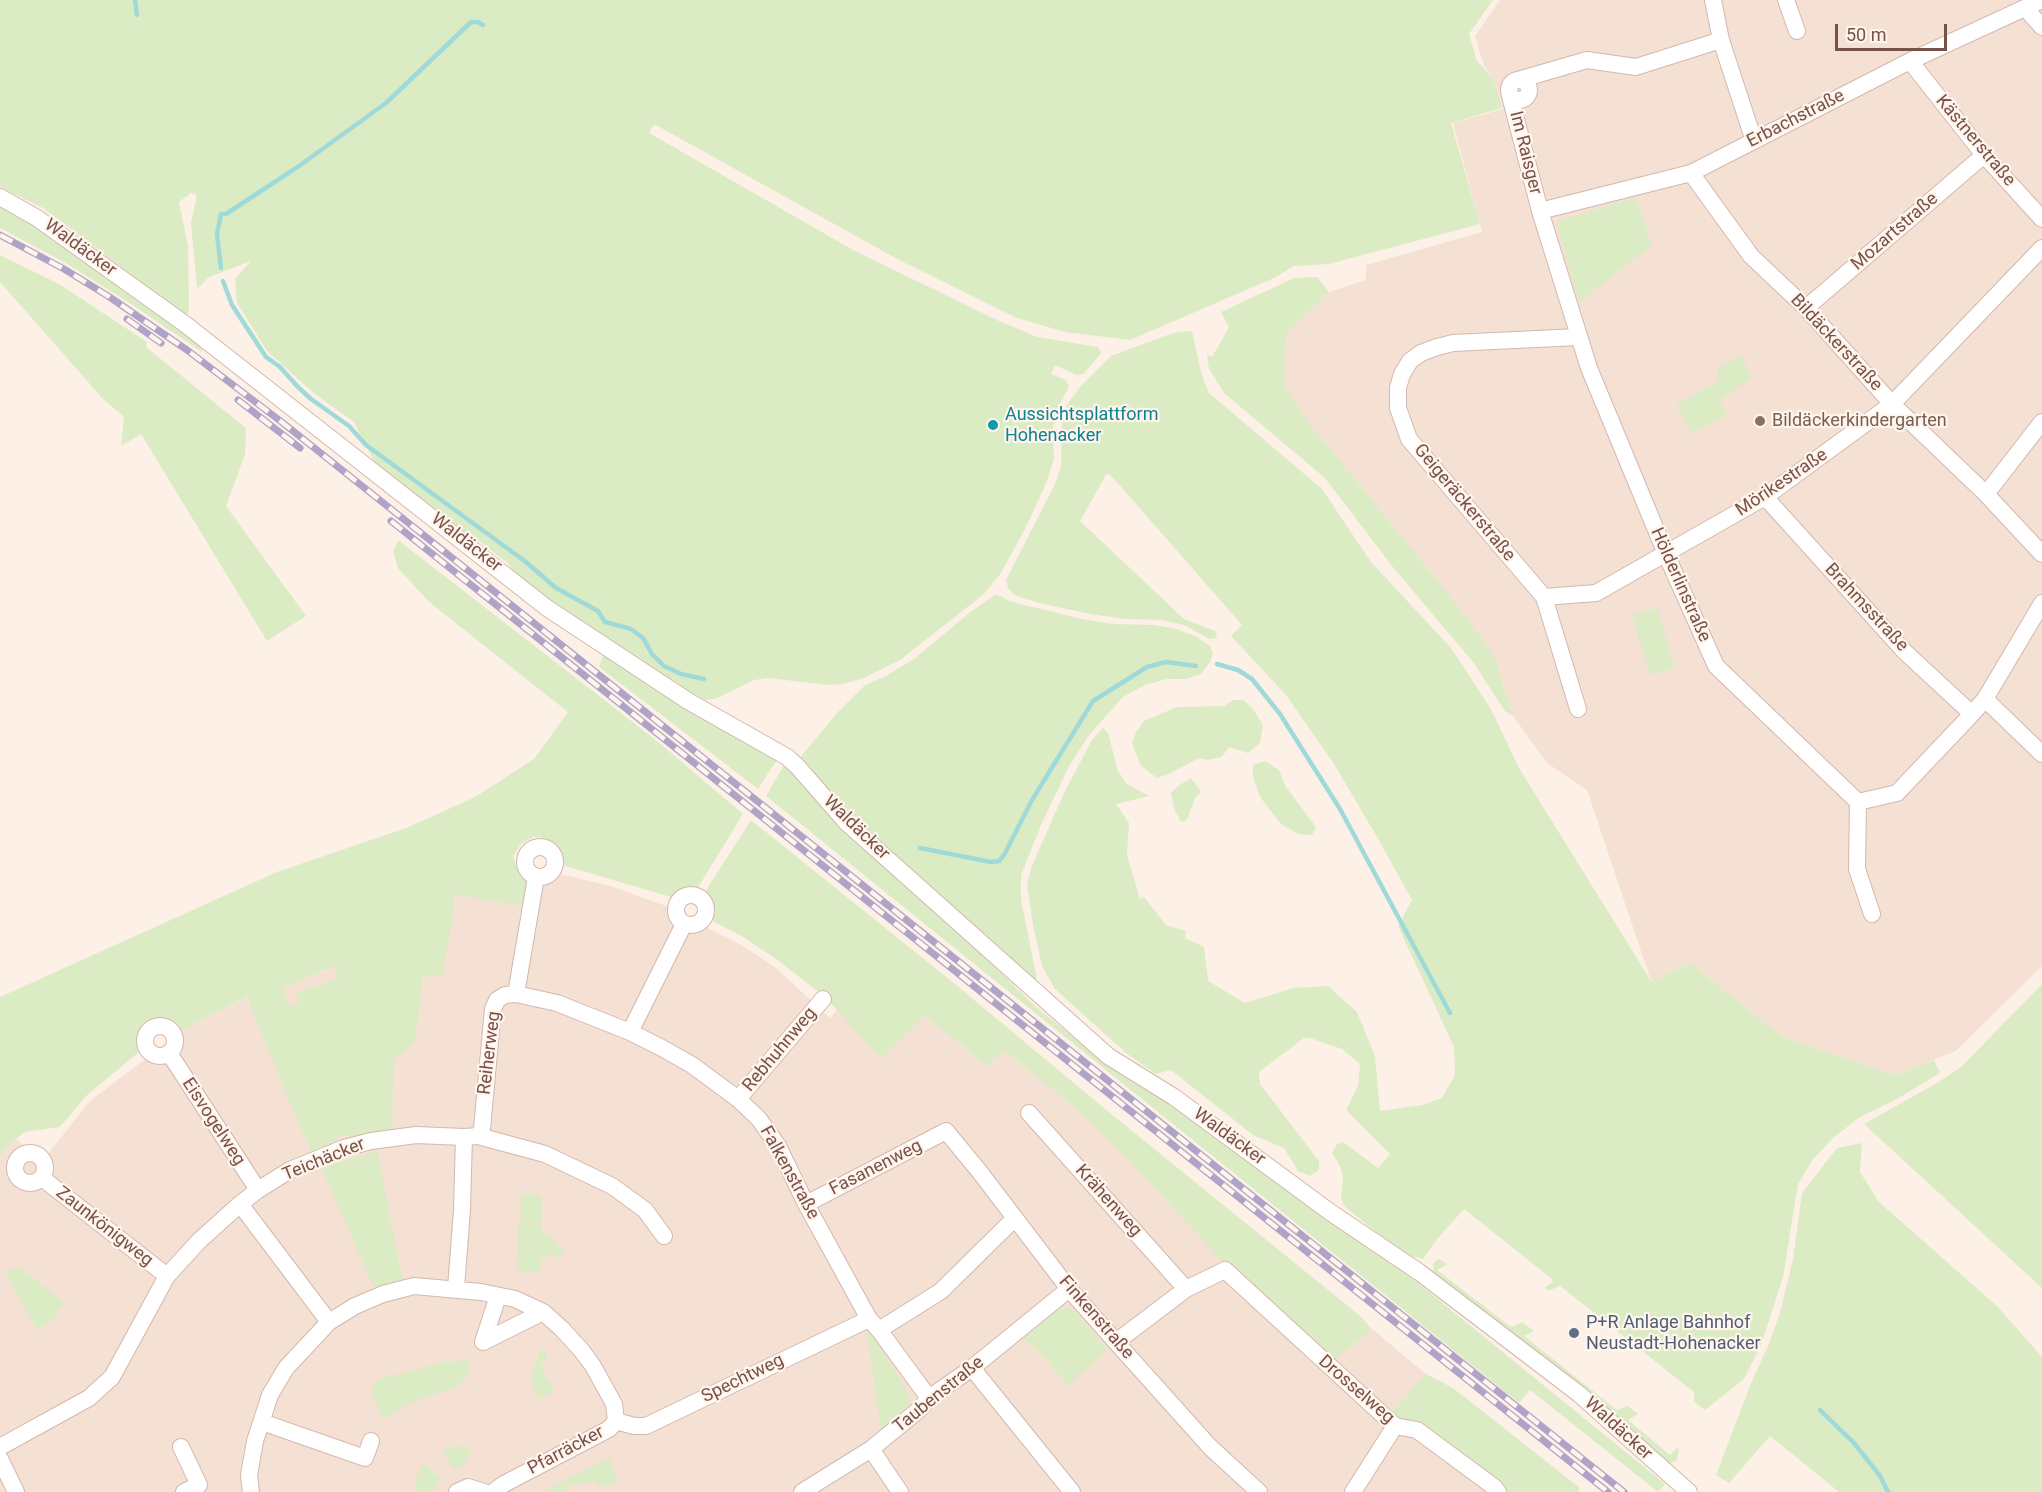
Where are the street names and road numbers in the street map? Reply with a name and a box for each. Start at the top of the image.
street label: Erbachstraße [1744,85,1848,153]
street label: Kästnerstraße [1930,91,2020,191]
street label: Im Raisger [1504,109,1546,197]
street label: Mozartstraße [1847,188,1943,276]
street label: Waldäcker [40,215,120,281]
street label: Bildäckerstraße [1786,290,1886,396]
street label: Geigeräckerstraße [1409,440,1519,566]
street label: Mörikestraße [1732,444,1832,522]
street label: Waldäcker [426,509,506,577]
street label: Hölderlinstraße [1645,524,1715,646]
street label: Brahmsstraße [1820,559,1912,657]
street label: Waldäcker [818,791,894,865]
street label: Rebhuhnweg [738,1003,822,1097]
street label: Reiherweg [474,1010,506,1096]
street label: Eisvogelweg [177,1074,249,1170]
street label: Waldäcker [1189,1104,1269,1170]
street label: Falkenstraße [755,1123,823,1223]
street label: Teichäcker [280,1134,368,1186]
street label: Fasanenweg [826,1135,926,1201]
street label: Krähenweg [1070,1161,1146,1241]
street label: Zaunkönigweg [51,1182,157,1272]
street label: Finkenstraße [1054,1272,1138,1364]
street label: Spechtweg [698,1350,788,1408]
street label: Drosselweg [1314,1351,1398,1429]
street label: Taubenstraße [889,1352,989,1438]
street label: Waldäcker [1580,1393,1656,1465]
street label: Pfarräcker [524,1422,608,1480]

